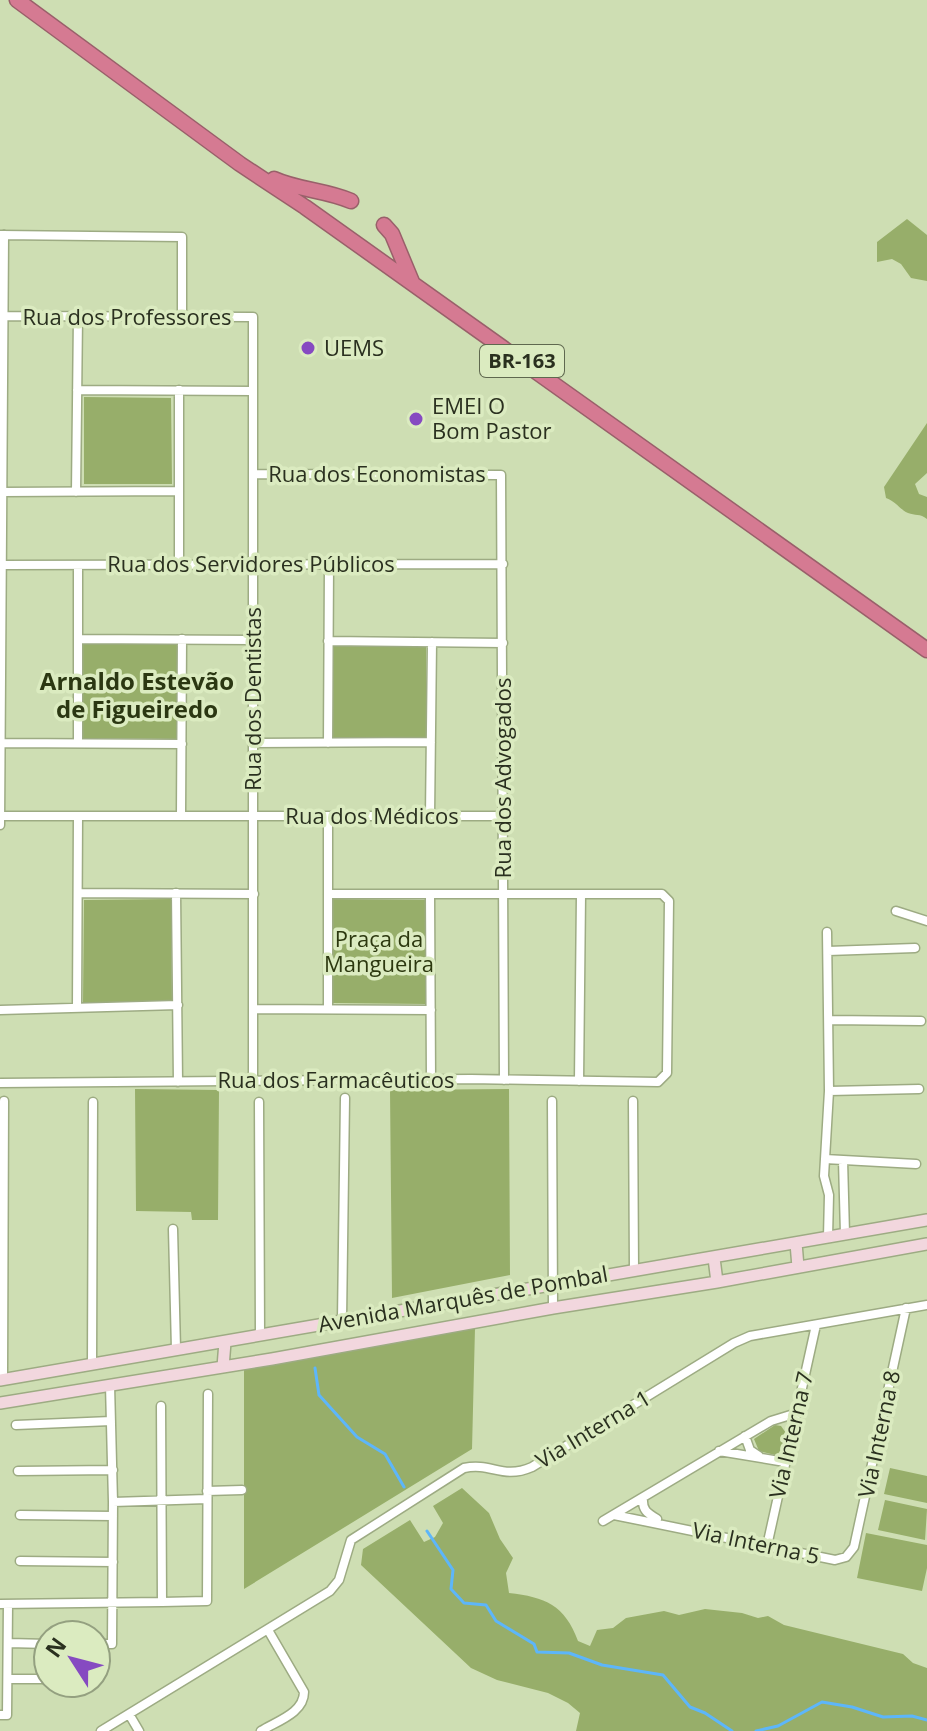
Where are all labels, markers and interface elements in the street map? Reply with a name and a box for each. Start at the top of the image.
street label: Rua dos Professores [22,301,232,331]
place label: UEMS [324,332,384,362]
marker: UEMS [299,339,317,357]
road number: BR-163 [480,345,564,377]
place label: EMEI O Bom Pastor [432,390,552,445]
marker: EMEI O Bom Pastor [407,410,425,428]
street label: Rua dos Economistas [268,458,486,488]
street label: Rua dos Servidores Públicos [107,548,395,578]
street label: Rua dos Dentistas [237,607,267,791]
district label: Arnaldo Estevão de Figueiredo [40,664,234,725]
street label: Rua dos Advogados [487,678,517,878]
street label: Rua dos Médicos [285,800,459,830]
park label: Praça da Mangueira [324,923,434,978]
street label: Rua dos Farmacêuticos [217,1064,455,1094]
street label: Avenida Marquês de Pombal [316,1258,610,1338]
street label: Via Interna 8 [850,1367,906,1500]
street label: Via Interna 7 [761,1368,819,1501]
street label: Via Interna 1 [529,1382,656,1474]
street label: Via Interna 5 [690,1514,823,1570]
north arrow [32,1619,112,1699]
text: N [38,1631,72,1663]

